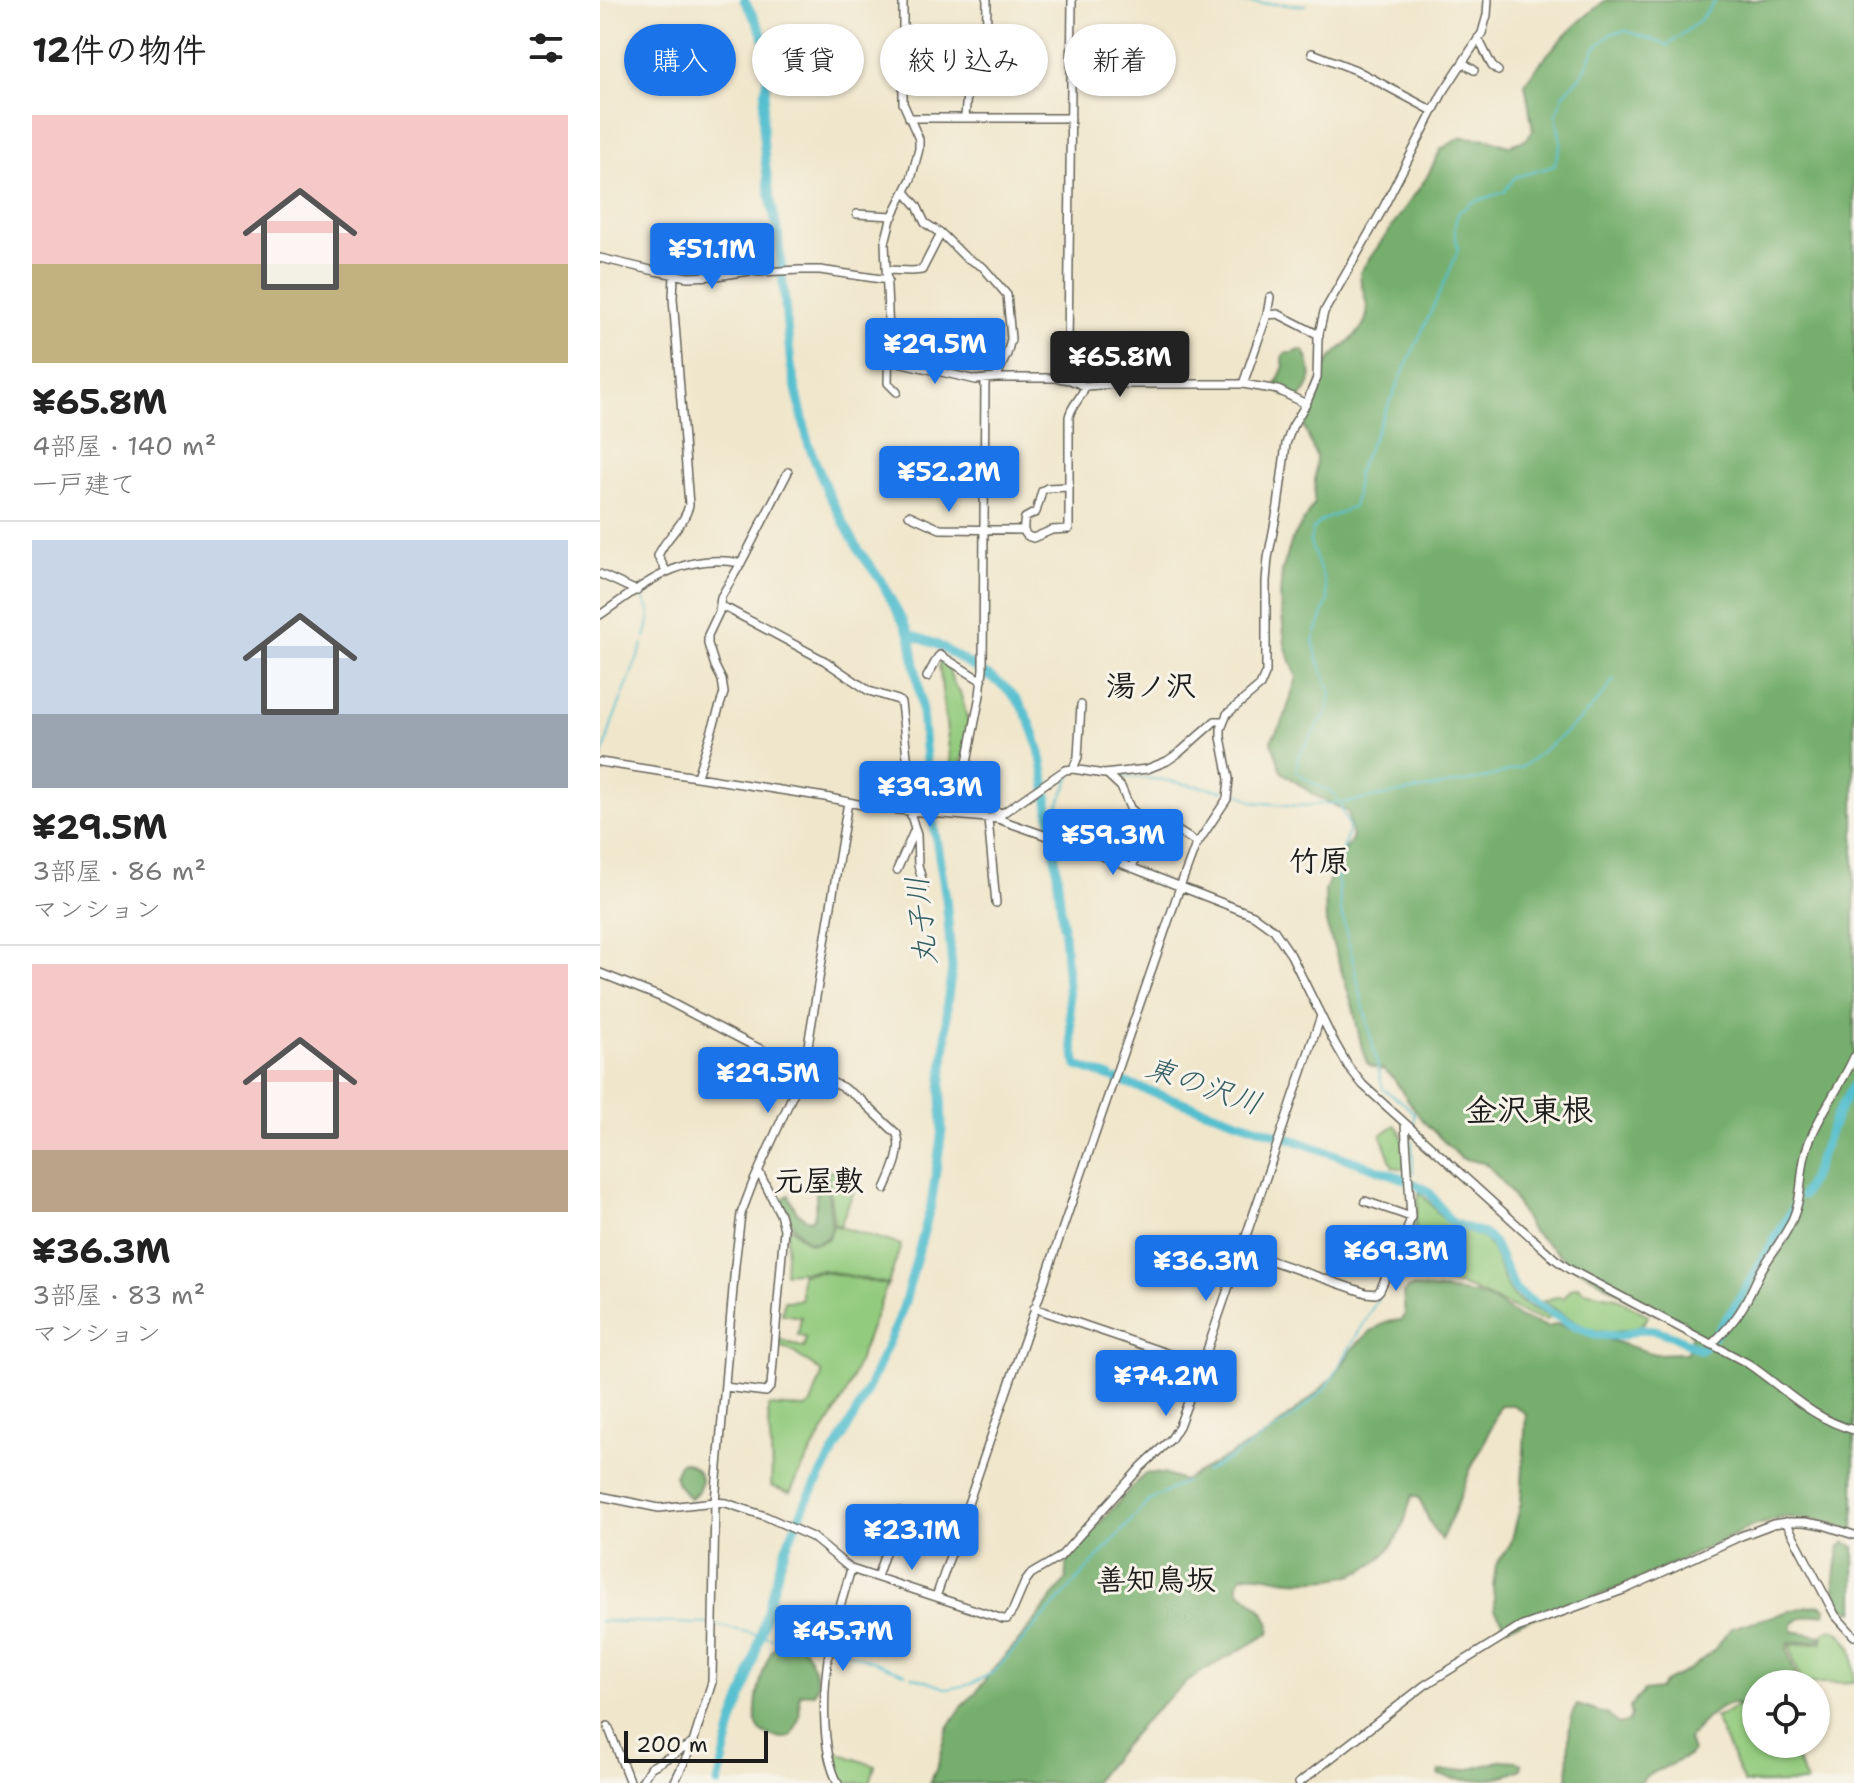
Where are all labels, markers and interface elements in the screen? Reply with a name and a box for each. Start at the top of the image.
chip: 購入 [624,24,736,96]
chip: 賃貸 [752,24,864,96]
chip: 絞り込み [880,24,1048,96]
chip: 新着 [1064,24,1176,96]
icon: filters [524,26,568,70]
text: 12件の物件 [32,27,206,73]
icon: home [228,167,372,311]
pin: ¥51.1M [647,223,777,291]
text: ¥51.1M [668,231,756,266]
pin: ¥29.5M [870,318,1000,386]
text: ¥29.5M [883,326,987,361]
pin: ¥65.8M [1055,331,1185,399]
text: ¥65.8M [1068,339,1172,374]
text: ¥65.8M [32,379,167,425]
text: 4部屋 · 140 m² [32,428,216,463]
pin: ¥52.2M [884,446,1014,514]
text: ¥52.2M [897,454,1001,489]
text: 一戸建て [32,466,136,501]
icon: home [228,592,372,736]
district label: 湯ノ沢 [1106,665,1196,706]
pin: ¥39.3M [865,761,995,829]
text: ¥39.3M [877,769,983,804]
text: ¥29.5M [32,804,167,850]
pin: ¥59.3M [1048,809,1178,877]
text: ¥59.3M [1061,817,1165,852]
district label: 竹原 [1289,840,1349,881]
text: 3部屋 · 86 m² [32,853,206,888]
water label: 丸子川 [896,874,946,968]
text: マンション [32,891,161,926]
icon: home [228,1016,372,1160]
water label: 東の沢川 [1141,1046,1267,1124]
pin: ¥29.5M [703,1047,833,1115]
text: ¥29.5M [716,1055,820,1090]
district label: 金沢東根 [1465,1088,1593,1131]
district label: 元屋敷 [774,1160,864,1201]
pin: ¥69.3M [1331,1225,1461,1293]
text: ¥36.3M [32,1228,171,1274]
text: ¥69.3M [1343,1233,1449,1268]
pin: ¥36.3M [1141,1235,1271,1303]
text: ¥36.3M [1153,1243,1259,1278]
text: 3部屋 · 83 m² [32,1277,205,1312]
text: マンション [32,1315,161,1350]
pin: ¥74.2M [1101,1350,1231,1418]
text: ¥74.2M [1114,1358,1218,1393]
pin: ¥23.1M [847,1504,977,1572]
text: ¥23.1M [863,1512,961,1547]
district label: 善知鳥坂 [1096,1559,1216,1600]
pin: ¥45.7M [778,1605,908,1673]
text: ¥45.7M [793,1613,893,1648]
map controls [1742,1670,1830,1758]
button: locate [1742,1670,1830,1758]
scale bar [624,1727,768,1763]
text: 200 m [636,1730,708,1759]

